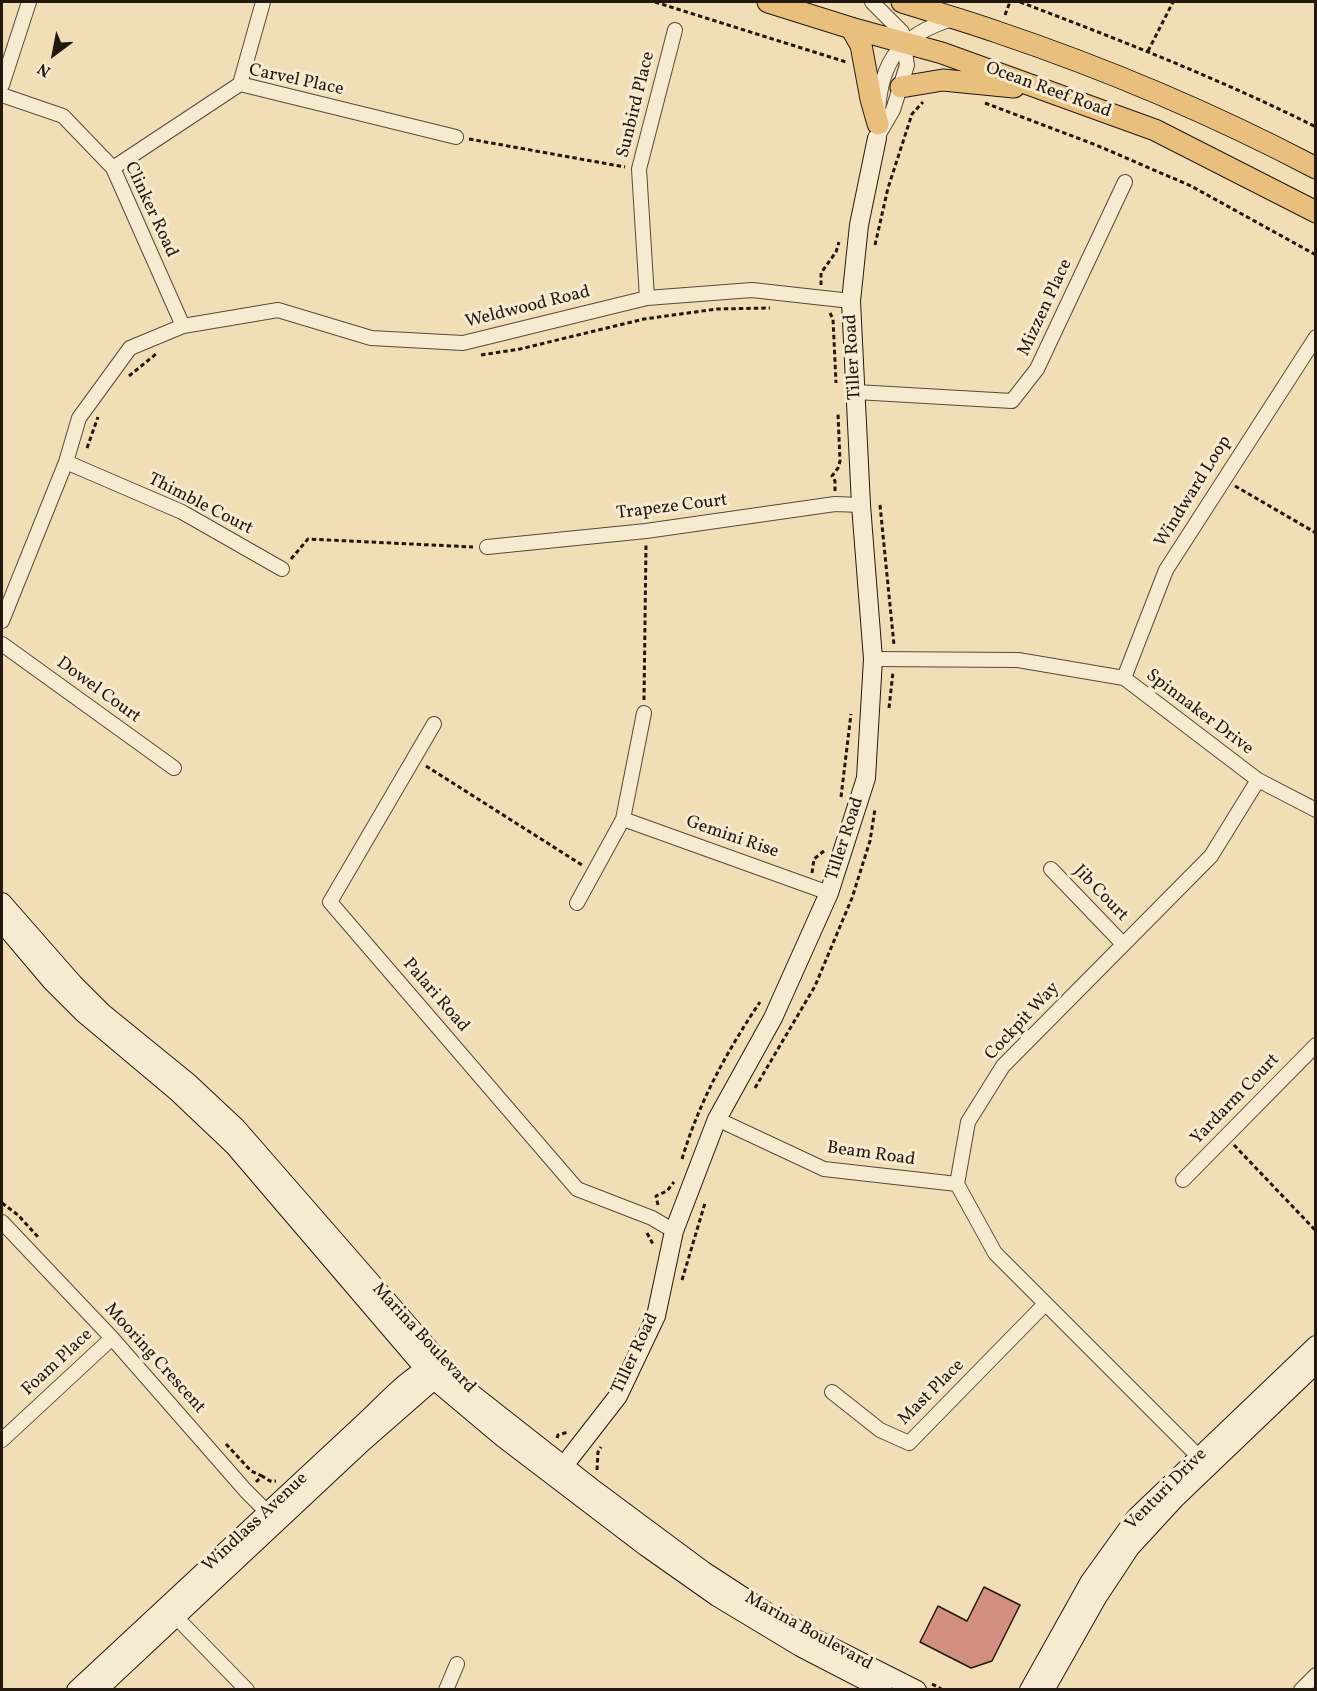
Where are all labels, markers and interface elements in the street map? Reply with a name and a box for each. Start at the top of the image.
north arrow [24,24,84,84]
street label: Sunbird Place [613,50,661,160]
text: N [34,57,55,82]
street label: Ocean Reef Road [982,58,1114,124]
street label: Carvel Place [247,60,345,102]
street label: Clinker Road [118,159,182,261]
street label: Mizzen Place [1014,256,1078,360]
street label: Weldwood Road [463,282,593,334]
street label: Tiller Road [841,313,867,401]
street label: Windward Loop [1151,432,1237,552]
street label: Thimble Court [144,469,256,541]
street label: Trapeze Court [615,490,729,526]
street label: Dowel Court [52,653,144,729]
street label: Spinnaker Drive [1141,665,1257,761]
street label: Tiller Road [822,795,870,883]
street label: Gemini Rise [683,812,781,864]
street label: Jib Court [1068,861,1132,927]
street label: Palari Road [397,955,473,1037]
street label: Cockpit Way [981,978,1065,1066]
street label: Yardarm Court [1187,1050,1285,1150]
street label: Beam Road [825,1138,917,1172]
street label: Marina Boulevard [366,1279,480,1399]
street label: Mooring Crescent [99,1299,209,1419]
street label: Tiller Road [608,1310,664,1398]
street label: Foam Place [18,1325,98,1401]
street label: Mast Place [894,1355,970,1431]
street label: Venturi Drive [1122,1445,1212,1535]
street label: Windlass Avenue [199,1469,313,1577]
street label: Marina Boulevard [740,1588,876,1676]

